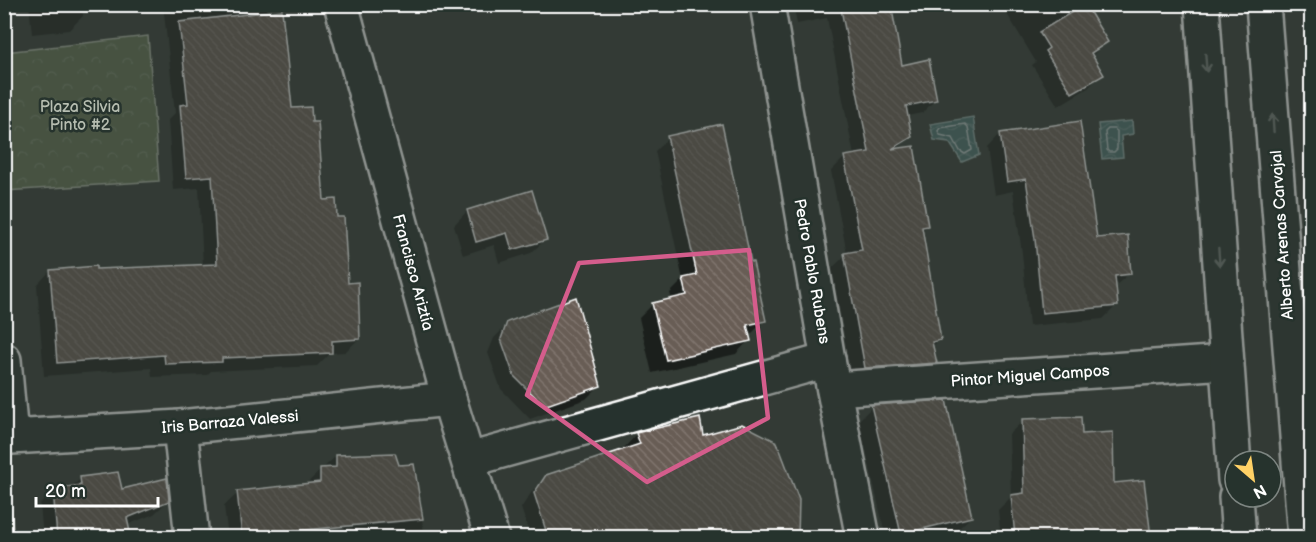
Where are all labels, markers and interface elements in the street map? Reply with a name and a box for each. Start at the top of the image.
one-way arrow [1201,52,1212,72]
park label: Plaza Silvia Pinto #2 [40,98,120,135]
one-way arrow [1267,114,1278,134]
street label: Alberto Arenas Carvajal [1267,150,1298,320]
street label: Pedro Pablo Rubens [789,197,834,345]
street label: Francisco Ariztía [388,212,437,333]
one-way arrow [1214,247,1225,267]
street label: Pintor Miguel Campos [950,361,1110,392]
street label: Iris Barraza Valessi [161,407,300,438]
north arrow [1223,449,1283,509]
scale bar [36,470,158,508]
text: N [1250,480,1269,502]
text: 20 m [45,481,86,502]

